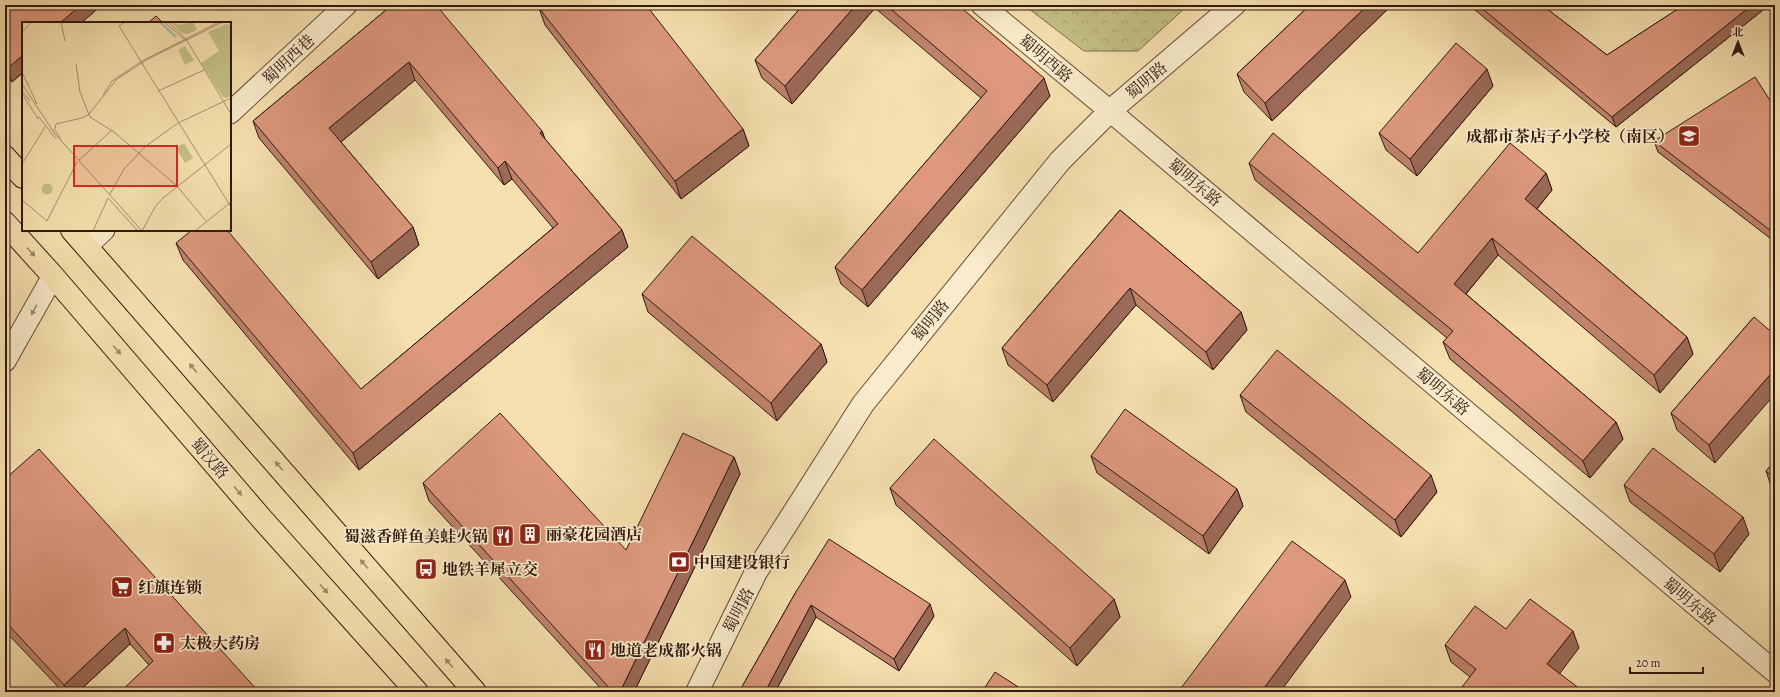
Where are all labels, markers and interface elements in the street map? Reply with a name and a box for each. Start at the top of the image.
inset map [22,22,231,231]
north arrow [1718,22,1758,62]
text: 北 [1733,25,1744,40]
street label: 蜀明西巷 [258,30,320,90]
street label: 蜀明西路 [1014,30,1077,88]
street label: 蜀明路 [1121,57,1172,105]
school or university icon: 成都市茶店子小学校（南区） [1676,123,1702,149]
place label: 成都市茶店子小学校（南区） [1466,126,1674,148]
street label: 蜀明东路 [1163,154,1226,212]
one-way arrow [27,247,36,257]
street label: 蜀明路 [907,295,954,346]
one-way arrow [30,304,37,316]
one-way arrow [112,345,121,355]
one-way arrow [189,363,198,374]
street label: 蜀明东路 [1411,363,1474,421]
street label: 蜀汉路 [185,433,233,484]
one-way arrow [274,461,283,472]
one-way arrow [233,487,242,496]
building icon: 丽豪花园酒店 [517,521,543,547]
restaurant icon: 蜀滋香鲜鱼美蛙火锅 [490,523,516,549]
place label: 丽豪花园酒店 [546,524,642,546]
place label: 蜀滋香鲜鱼美蛙火锅 [344,526,488,548]
bank icon: 中国建设银行 [666,549,692,575]
place label: 中国建设银行 [694,552,790,574]
bus stop icon: 地铁羊犀立交 [413,556,439,582]
one-way arrow [359,559,368,570]
place label: 地铁羊犀立交 [442,559,538,581]
street label: 蜀明东路 [1658,573,1721,631]
supermarket icon: 红旗连锁 [109,574,135,600]
place label: 红旗连锁 [138,577,202,599]
one-way arrow [319,584,328,593]
street label: 蜀明路 [718,584,760,637]
pharmacy icon: 太极大药房 [151,630,177,656]
place label: 太极大药房 [180,633,260,655]
restaurant icon: 地道老成都火锅 [582,637,608,663]
place label: 地道老成都火锅 [610,640,722,662]
scale bar [1630,649,1703,675]
text: 20 m [1636,655,1660,671]
one-way arrow [445,657,454,668]

